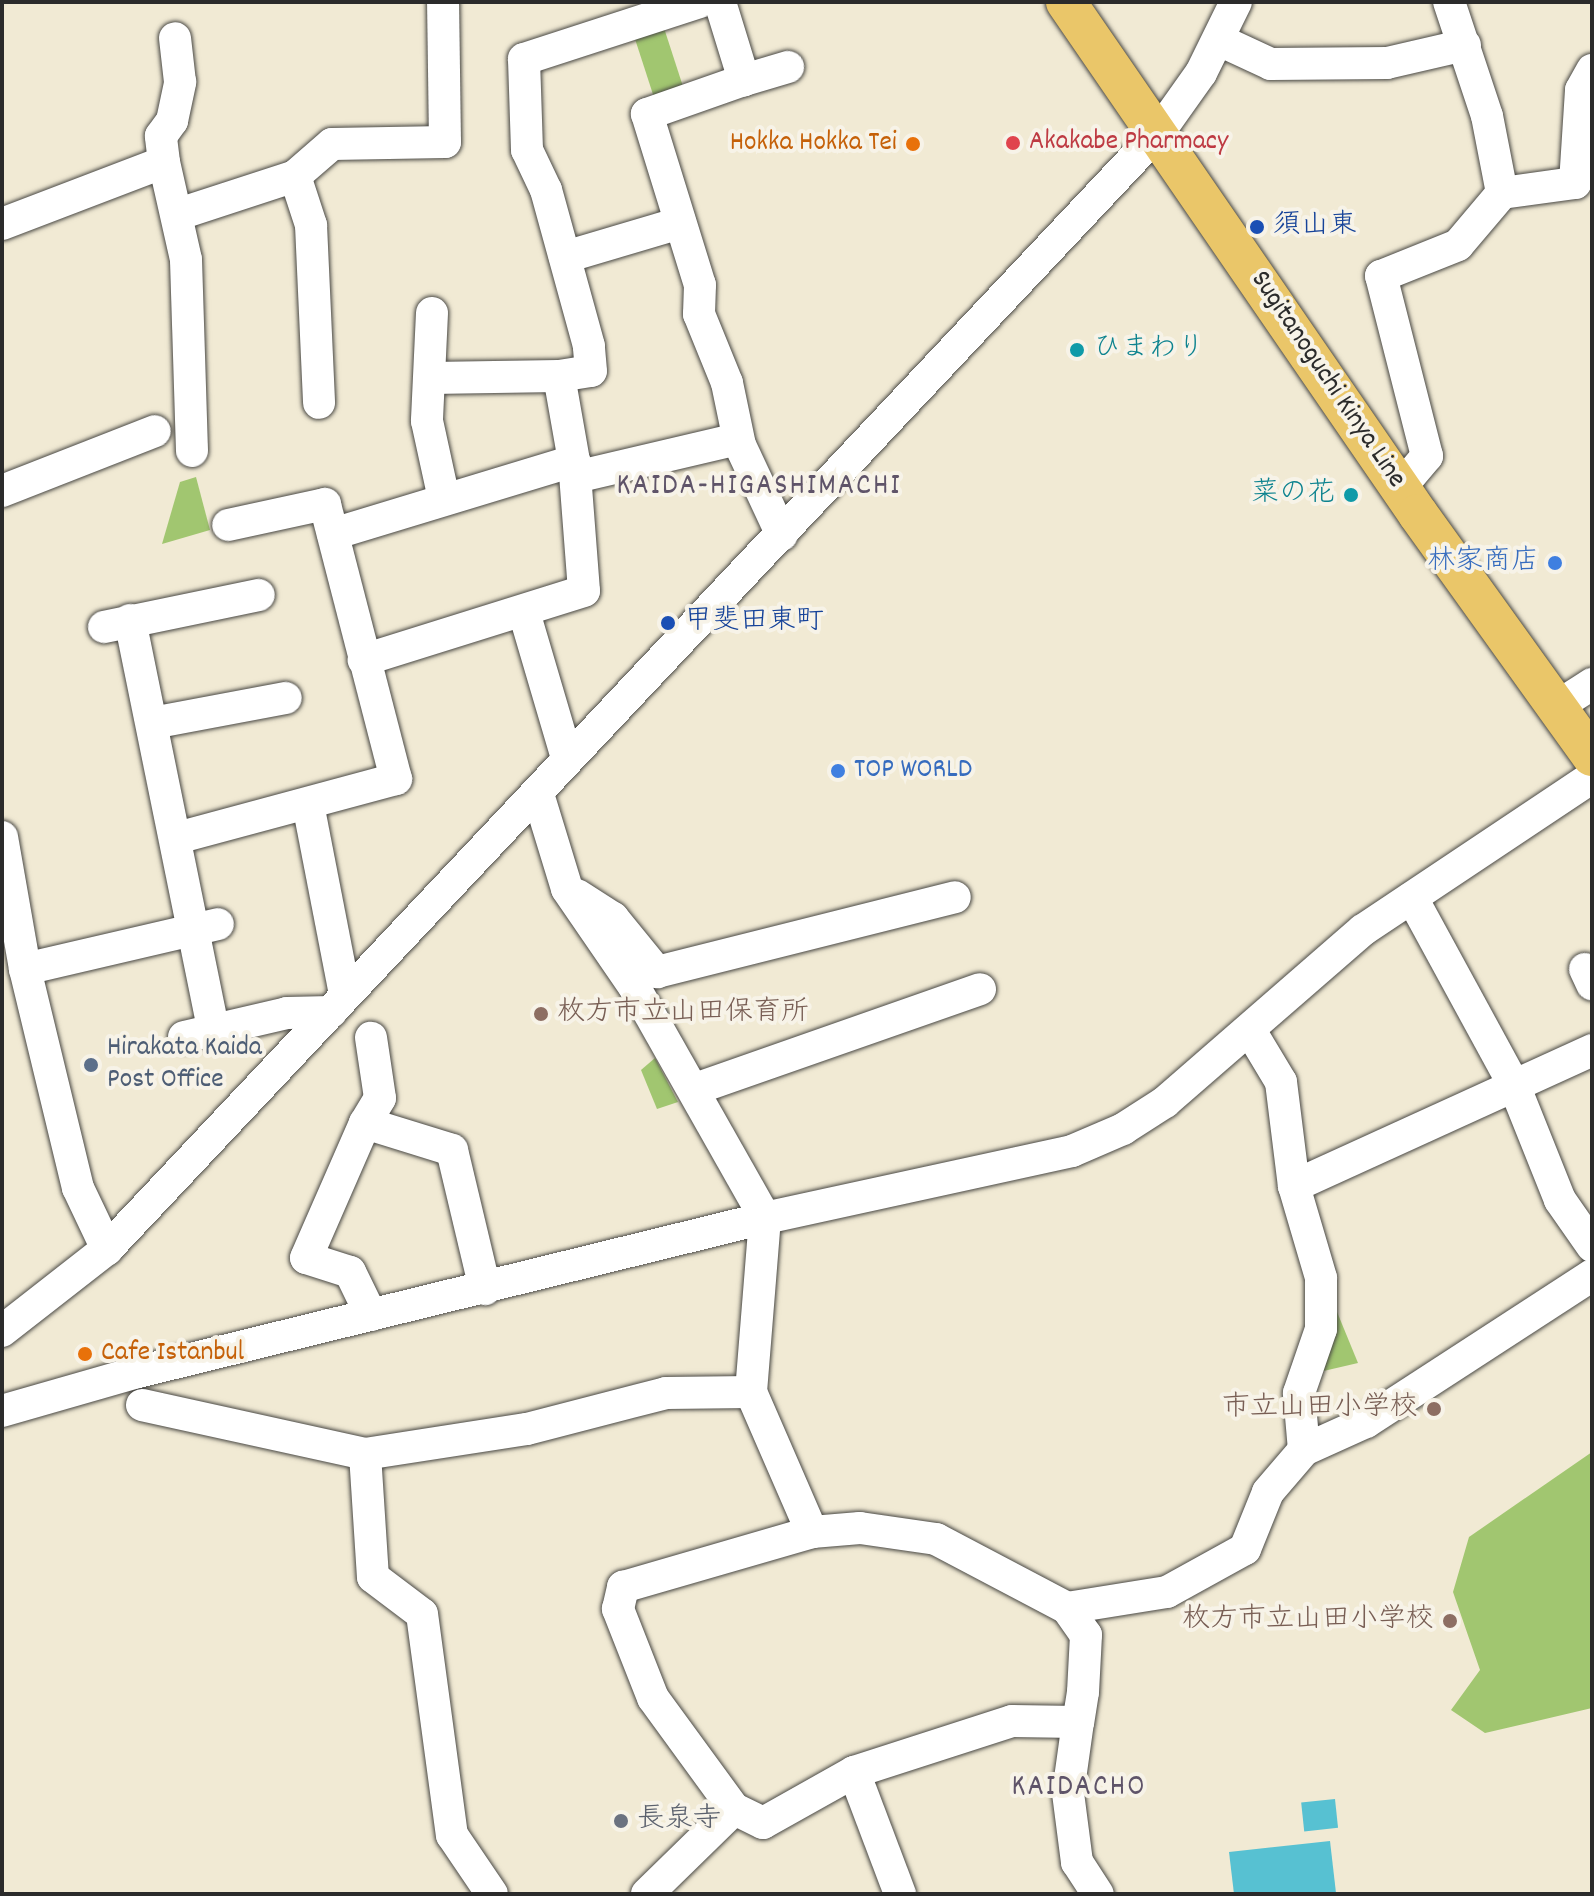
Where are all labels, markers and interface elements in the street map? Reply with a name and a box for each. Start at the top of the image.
place label: Akakabe Pharmacy [1029,126,1228,160]
place label: Hokka Hokka Tei [730,127,897,161]
marker: Akakabe Pharmacy [1004,134,1022,152]
marker: Hokka Hokka Tei [904,135,922,153]
place label: 須山東 [1273,210,1357,244]
marker: 須山東 [1248,218,1266,236]
street label: Sugitanoguchi Kinya Line [1242,265,1412,495]
place label: ひまわり [1093,333,1205,367]
marker: ひまわり [1068,341,1086,359]
district label: KAIDA-HIGASHIMACHI [616,470,902,506]
place label: 菜の花 [1251,478,1335,512]
marker: 菜の花 [1342,486,1360,504]
place label: 林家商店 [1427,546,1539,580]
marker: 林家商店 [1546,554,1564,572]
place label: 甲斐田東町 [684,606,824,640]
marker: 甲斐田東町 [659,614,677,632]
place label: TOP WORLD [854,754,972,788]
marker: TOP WORLD [829,762,847,780]
place label: 枚方市立山田保育所 [557,997,809,1031]
marker: 枚方市立山田保育所 [532,1005,550,1023]
place label: Hirakata Kaida Post Office [107,1032,262,1098]
marker: Hirakata Kaida Post Office [82,1056,100,1074]
place label: Cafe Istanbul [101,1337,244,1371]
marker: Cafe Istanbul [76,1345,94,1363]
place label: 市立山田小学校 [1222,1392,1418,1426]
marker: 市立山田小学校 [1425,1400,1443,1418]
place label: 枚方市立山田小学校 [1182,1604,1434,1638]
marker: 枚方市立山田小学校 [1441,1612,1459,1630]
district label: KAIDACHO [1012,1771,1146,1807]
place label: 長泉寺 [637,1804,721,1838]
marker: 長泉寺 [612,1812,630,1830]

